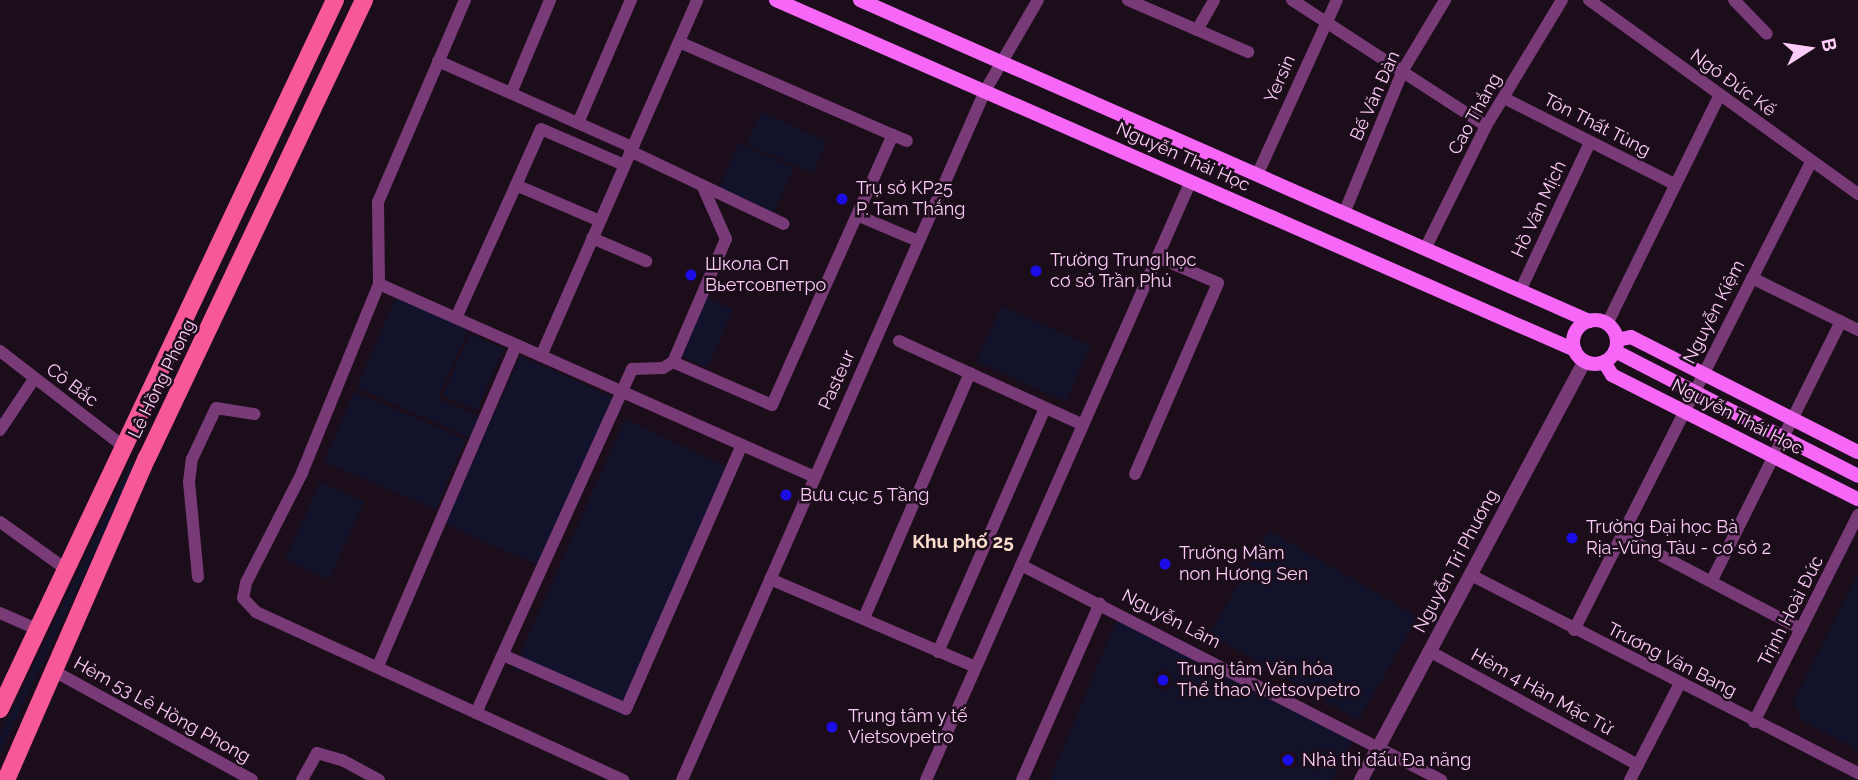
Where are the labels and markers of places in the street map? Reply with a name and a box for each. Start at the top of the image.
place label: Trụ sở KP25 P. Tam Thắng [856,178,967,220]
marker: Trụ sở KP25 P. Tam Thắng [834,191,850,207]
place label: Trường Trung học cơ sở Trần Phú [1050,250,1197,292]
place label: Школа Сп Вьетсовпетро [705,254,826,296]
marker: Trường Trung học cơ sở Trần Phú [1028,263,1044,279]
marker: Школа Сп Вьетсовпетро [683,267,699,283]
place label: Bưu cục 5 Tầng [800,484,930,506]
marker: Bưu cục 5 Tầng [778,487,794,503]
place label: Trường Đại học Bà Rịa-Vũng Tàu - cơ sở 2 [1586,517,1772,560]
marker: Trường Đại học Bà Rịa-Vũng Tàu - cơ sở 2 [1564,530,1580,546]
place label: Trường Mầm non Hương Sen [1179,543,1308,586]
marker: Trường Mầm non Hương Sen [1157,556,1173,572]
place label: Trung tâm Văn hóa Thể thao Vietsovpetro [1177,659,1361,702]
marker: Trung tâm Văn hóa Thể thao Vietsovpetro [1155,672,1171,688]
place label: Trung tâm y tế Vietsovpetro [848,706,969,748]
marker: Trung tâm y tế Vietsovpetro [822,717,842,737]
place label: Nhà thi đấu Đa năng [1302,749,1471,771]
marker: Nhà thi đấu Đa năng [1280,752,1296,768]

